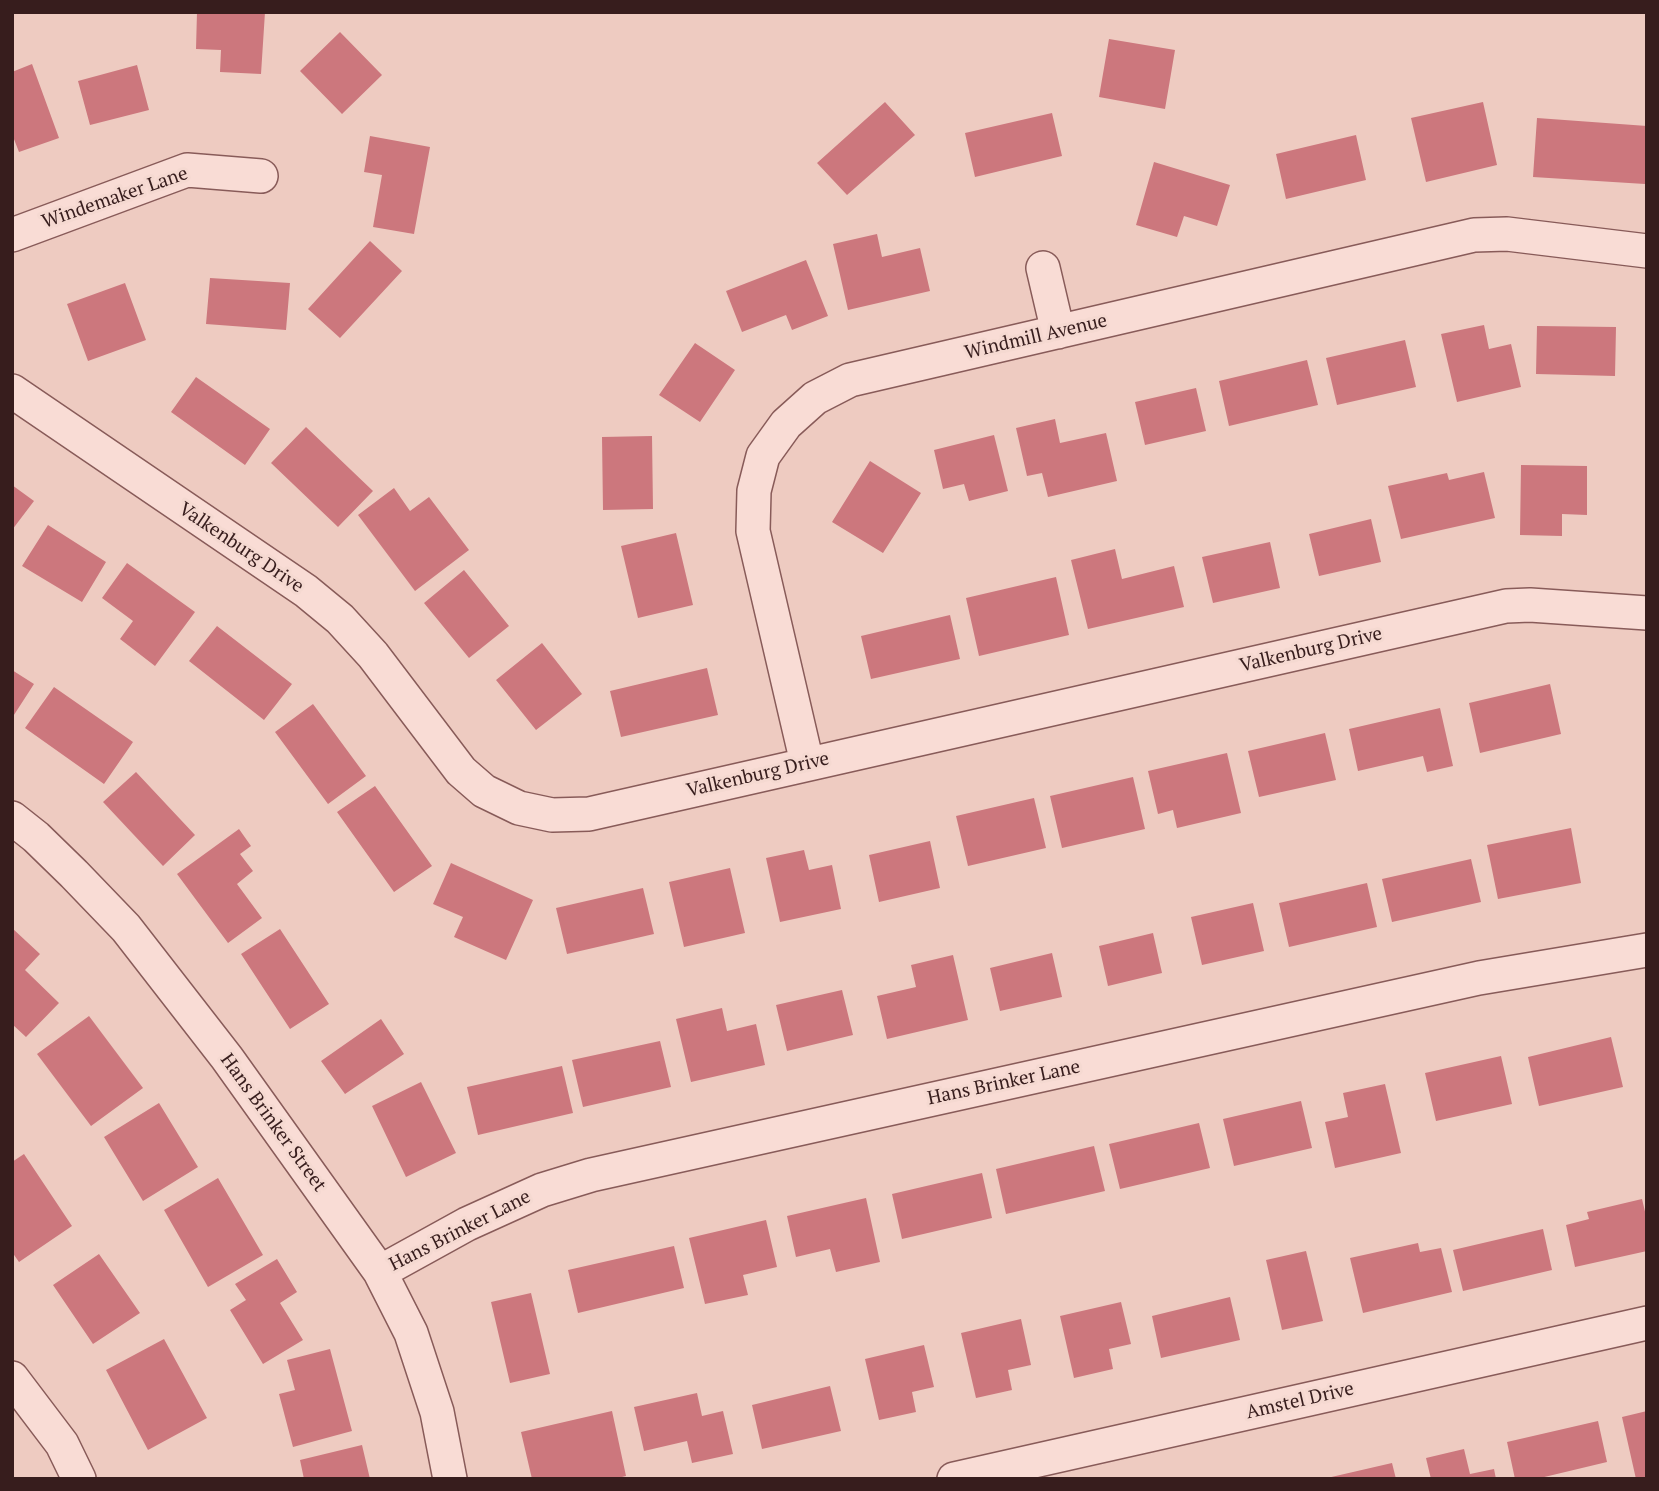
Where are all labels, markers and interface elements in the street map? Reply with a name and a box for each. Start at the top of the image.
street label: Windemaker Lane [39,162,191,234]
street label: Windmill Avenue [962,310,1110,364]
street label: Valkenburg Drive [174,498,308,598]
street label: Valkenburg Drive [1237,623,1385,677]
street label: Valkenburg Drive [684,748,832,802]
street label: Hans Brinker Street [215,1049,331,1197]
street label: Hans Brinker Lane [926,1056,1082,1110]
street label: Hans Brinker Lane [386,1186,534,1276]
street label: Amstel Drive [1244,1378,1356,1424]

